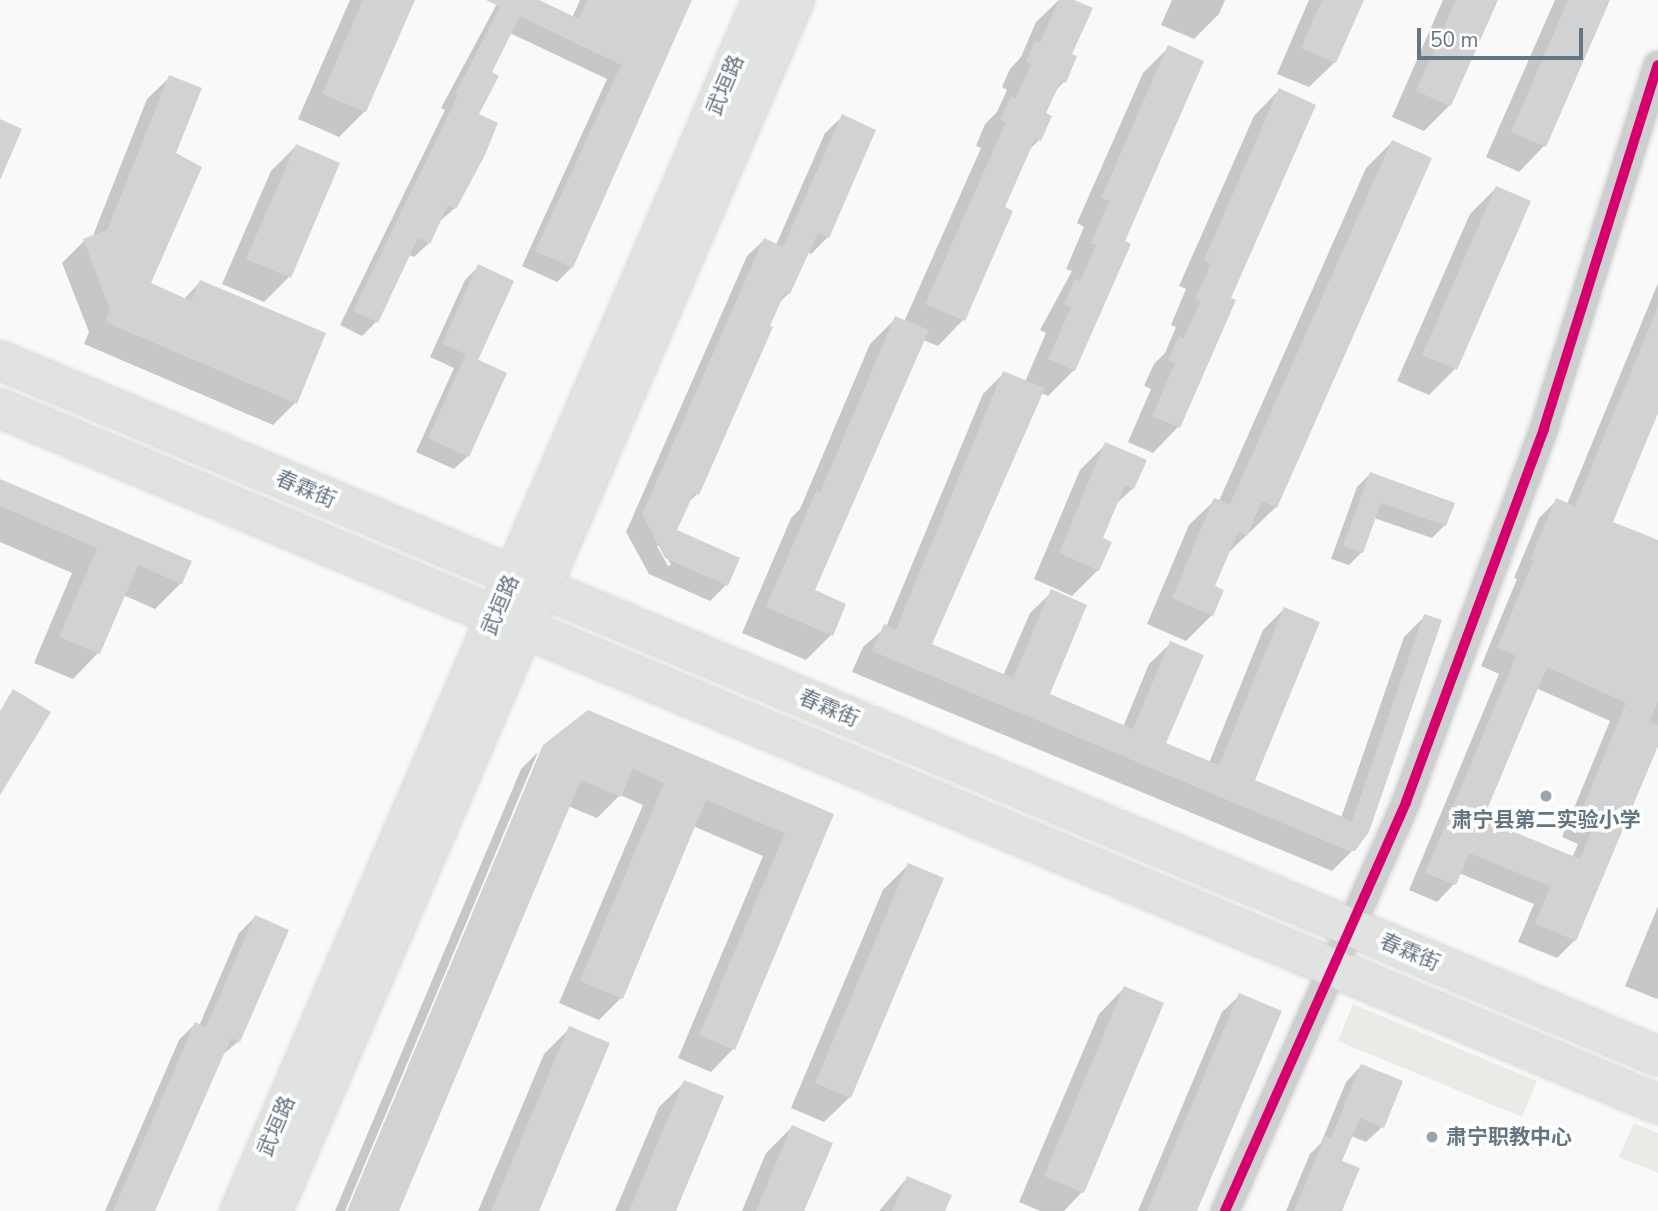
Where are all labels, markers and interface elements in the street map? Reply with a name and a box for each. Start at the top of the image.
scale bar [1420,14,1586,58]
text: 50 m [1430,26,1479,54]
street label: 武垣路 [701,51,749,119]
street label: 春霖街 [272,465,340,513]
street label: 武垣路 [476,571,524,639]
street label: 春霖街 [795,684,863,732]
marker: 肃宁县第二实验小学 [1538,788,1554,804]
place label: 肃宁县第二实验小学 [1452,807,1640,833]
street label: 春霖街 [1376,928,1444,976]
street label: 武垣路 [252,1092,300,1160]
place label: 肃宁职教中心 [1446,1124,1572,1150]
marker: 肃宁职教中心 [1424,1129,1440,1145]

